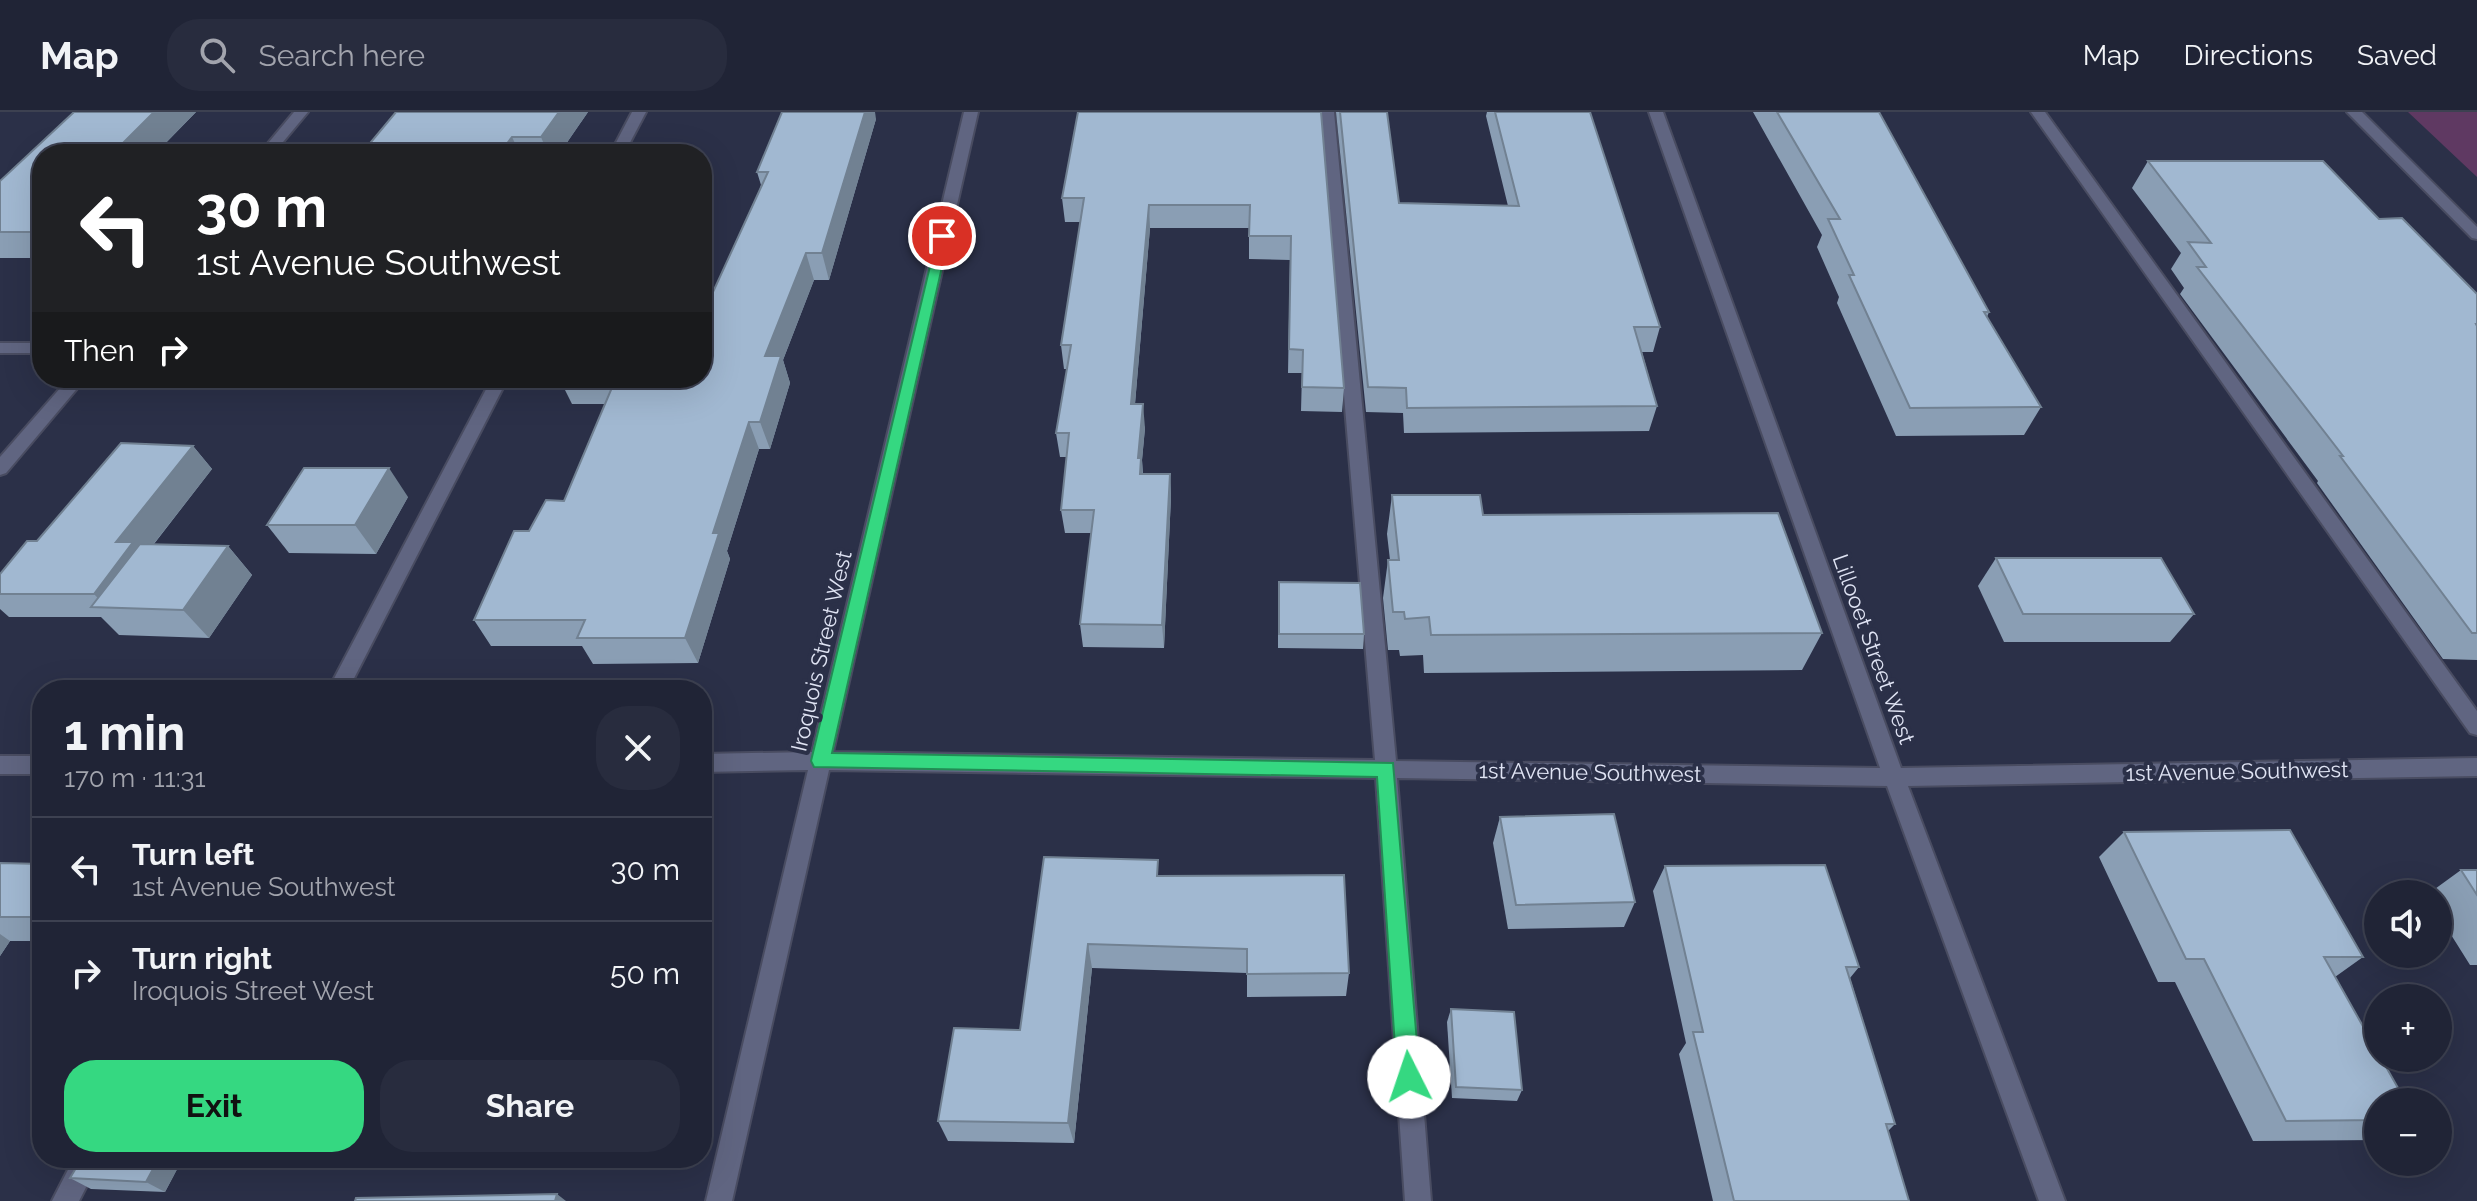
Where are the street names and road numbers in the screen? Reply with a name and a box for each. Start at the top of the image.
street label: Iroquois Street West [785,548,857,754]
street label: Lillooet Street West [1828,551,1921,748]
street label: 1st Avenue Southwest [2125,756,2349,786]
street label: 1st Avenue Southwest [1478,757,1702,787]

